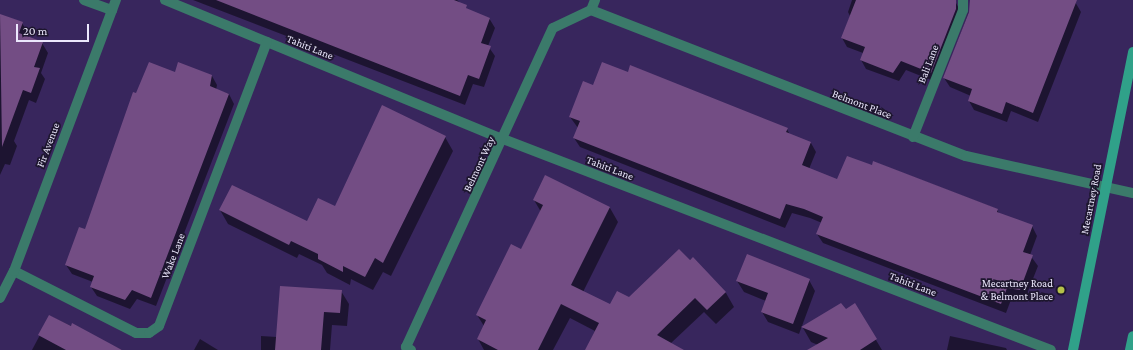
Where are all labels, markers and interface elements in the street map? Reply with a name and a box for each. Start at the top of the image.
scale bar [18,16,91,42]
text: 20 m [23,24,47,38]
street label: Tahiti Lane [285,32,335,62]
street label: Bali Lane [915,43,941,85]
street label: Belmont Place [830,87,894,121]
street label: Fir Avenue [33,121,63,169]
street label: Belmont Way [460,134,498,194]
street label: Tahiti Lane [585,153,635,183]
street label: Mecartney Road [1078,163,1104,235]
street label: Wake Lane [158,231,188,281]
street label: Tahiti Lane [888,269,938,299]
place label: Mecartney Road & Belmont Place [981,277,1053,303]
marker: Mecartney Road & Belmont Place [1056,285,1066,295]

